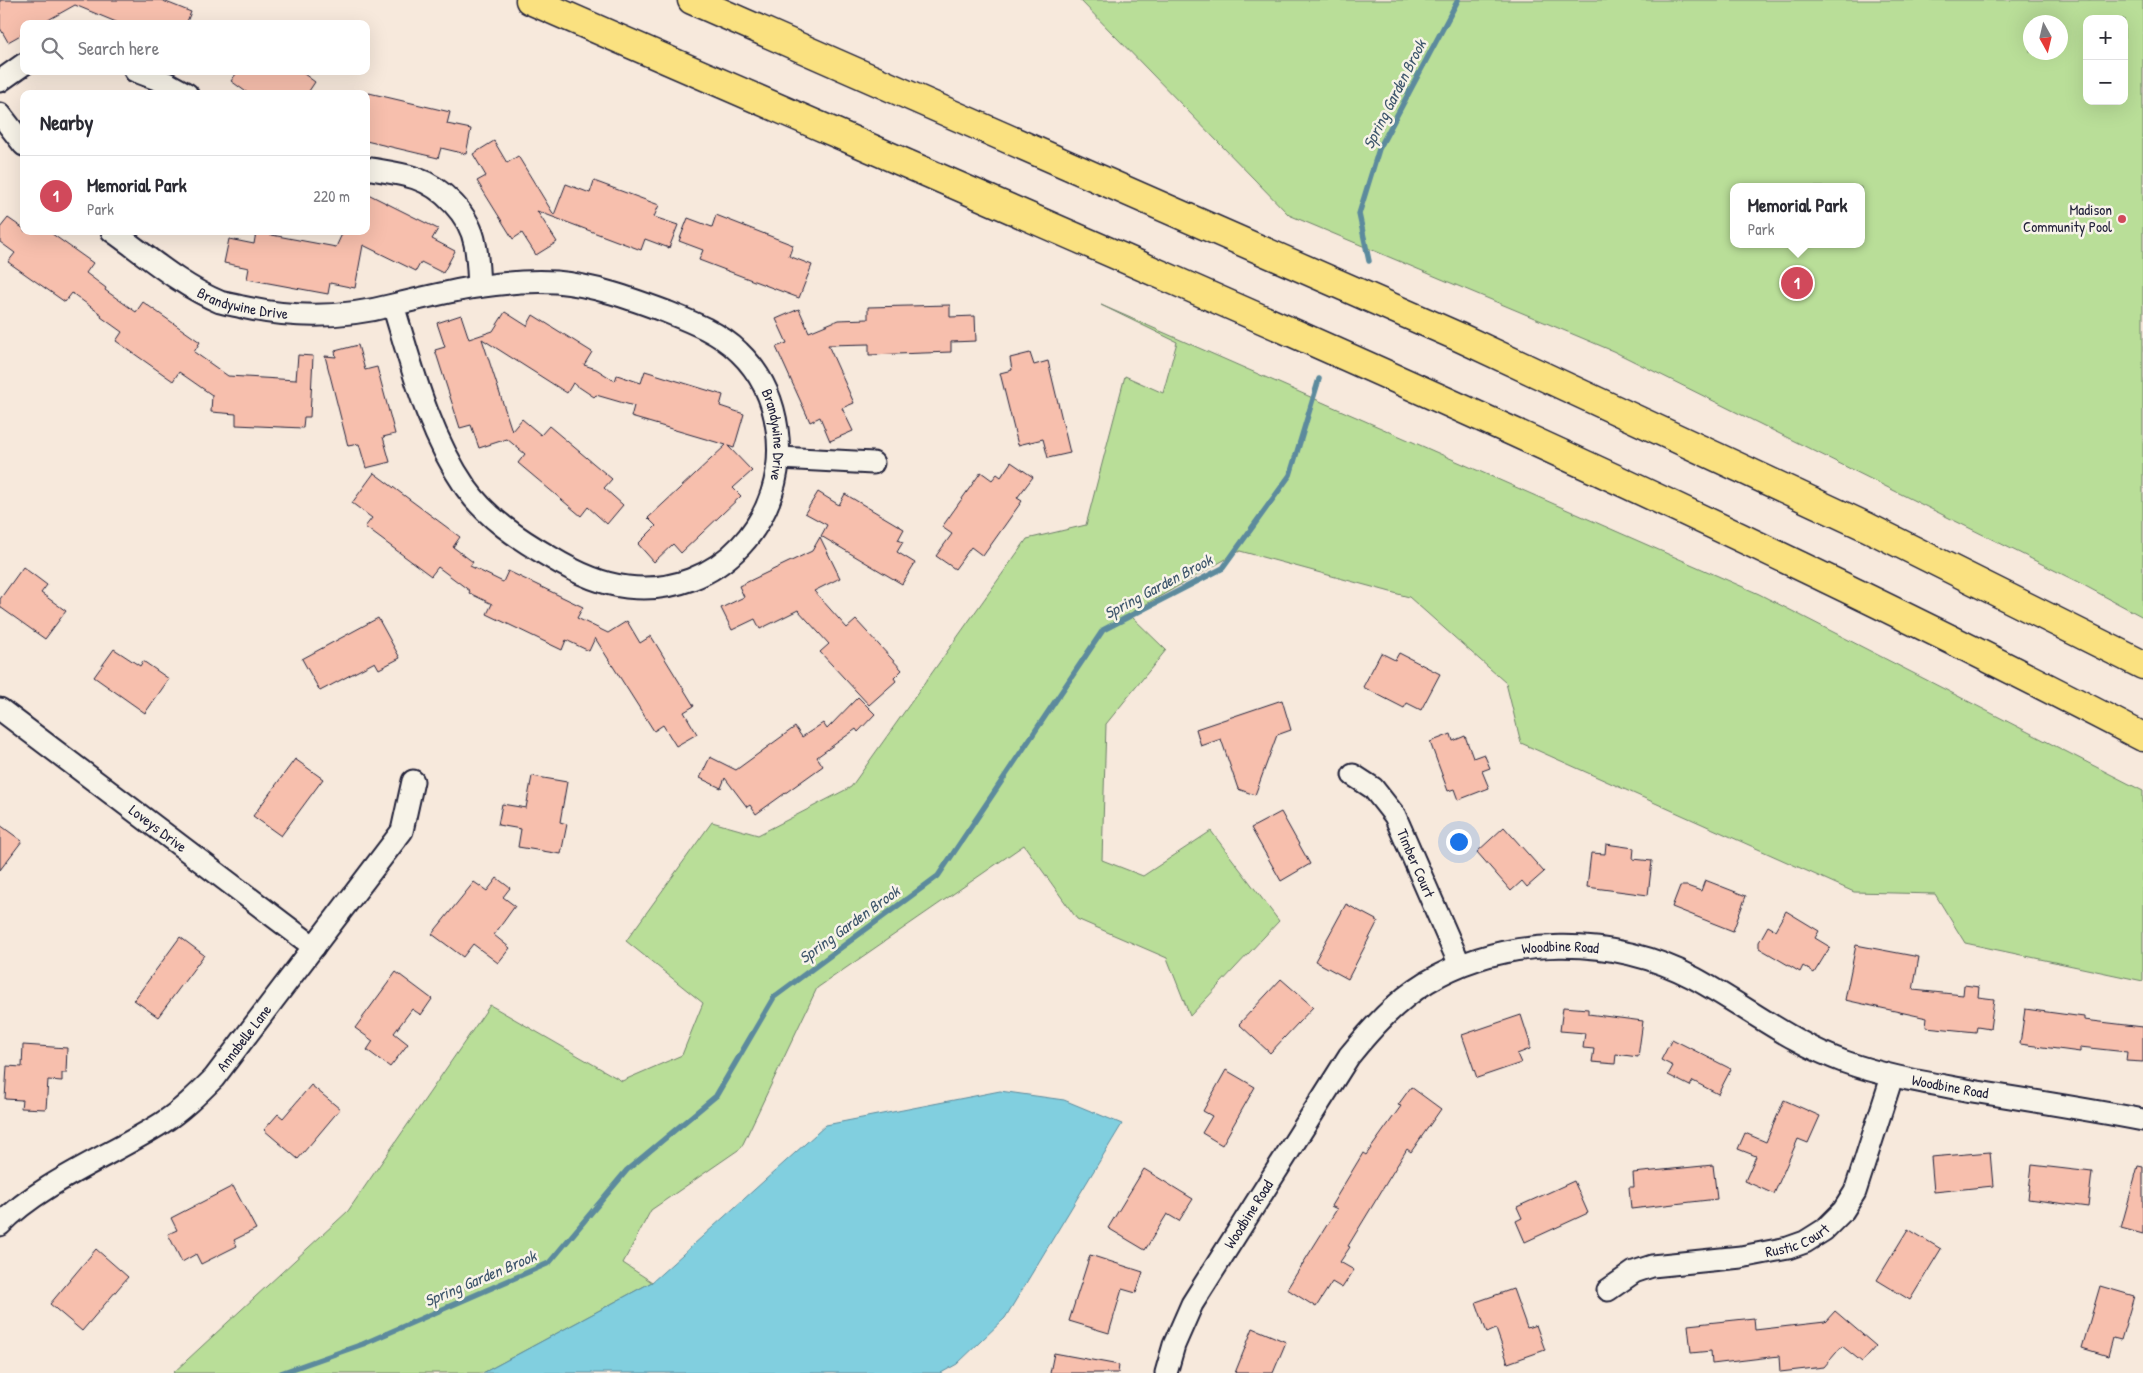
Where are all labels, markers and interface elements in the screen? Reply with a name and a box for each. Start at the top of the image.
north arrow [2023,15,2068,60]
map controls [2083,15,2128,105]
button: + [2083,15,2128,60]
search box [20,20,370,75]
icon: search [38,34,66,62]
text: Search here [78,35,159,61]
water label: Spring Garden Brook [1357,35,1432,152]
button: − [2083,60,2128,105]
text: Nearby [40,108,93,137]
text: Memorial Park [87,172,187,198]
popup [1730,183,1865,248]
text: 1 [53,185,59,207]
text: 220 m [313,185,350,207]
text: Memorial Park [1748,192,1847,218]
text: Park [87,198,114,220]
place label: Madison Community Pool [2023,199,2112,237]
marker: Madison Community Pool [2116,213,2128,225]
text: Park [1748,218,1774,240]
pin: 1 [1781,264,1813,302]
street label: Brandywine Drive [194,282,289,324]
street label: Brandywine Drive [757,385,790,483]
water label: Spring Garden Brook [1100,548,1217,624]
street label: Loveys Drive [125,799,191,857]
street label: Timber Court [1392,825,1441,902]
your location [1446,829,1472,855]
water label: Spring Garden Brook [794,879,905,968]
street label: Woodbine Road [1520,935,1600,959]
street label: Annabelle Lane [212,1000,276,1076]
street label: Woodbine Road [1910,1069,1990,1103]
street label: Woodbine Road [1219,1176,1278,1252]
street label: Rustic Court [1764,1218,1835,1262]
water label: Spring Garden Brook [421,1244,541,1311]

